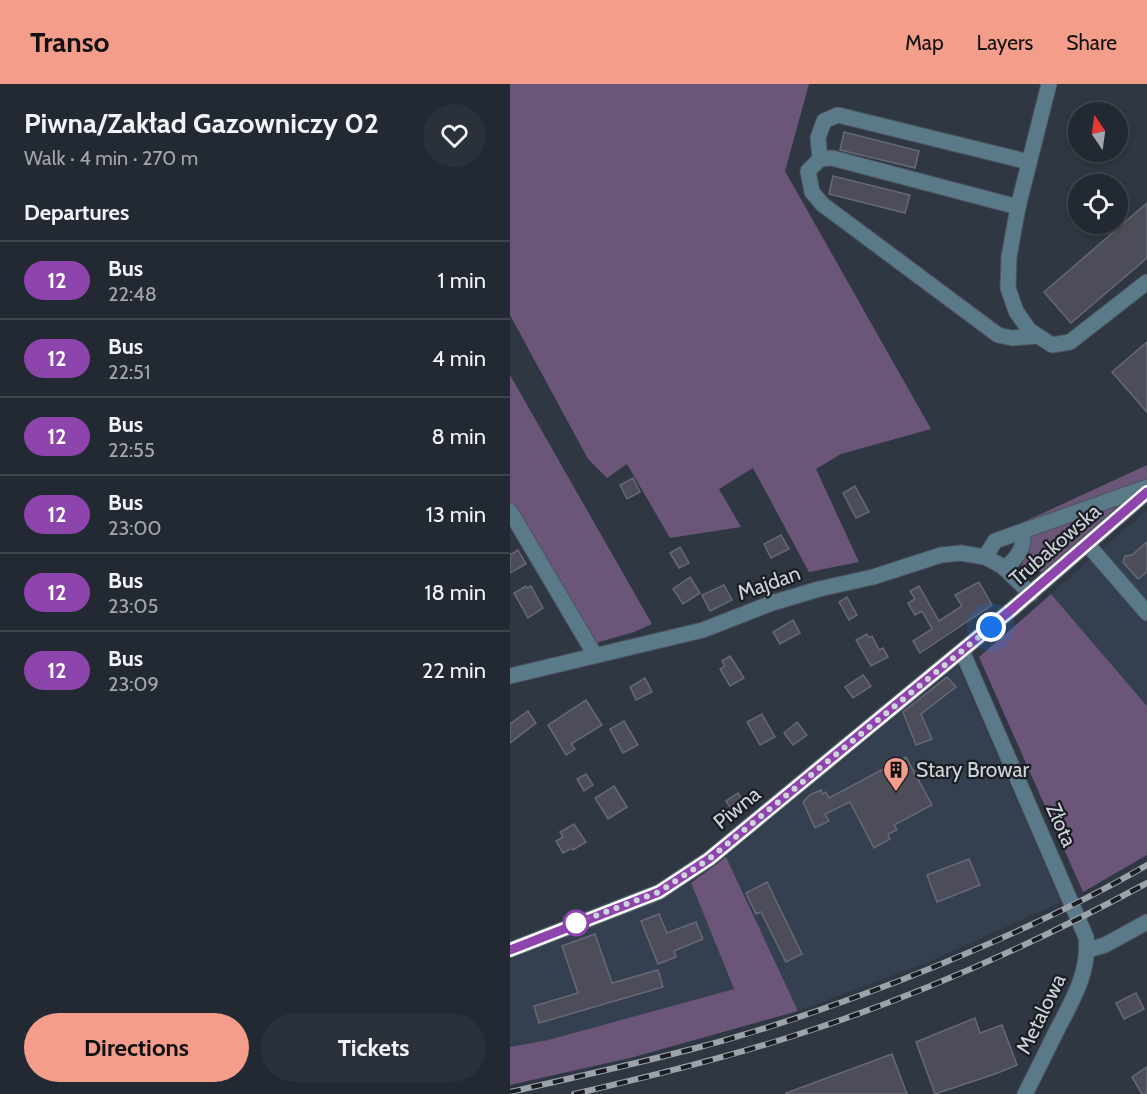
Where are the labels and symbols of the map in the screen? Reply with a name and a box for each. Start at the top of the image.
north arrow [1068,102,1128,162]
street label: Trubakowska [1004,498,1105,591]
street label: Majdan [734,560,804,606]
your location [976,612,1006,642]
building icon: Stary Browar [881,755,911,793]
place label: Stary Browar [916,757,1030,782]
street label: Piwna [708,781,765,834]
street label: Złota [1041,799,1082,850]
unlabelled marker [563,910,589,936]
street label: Metalowa [1010,970,1071,1058]

